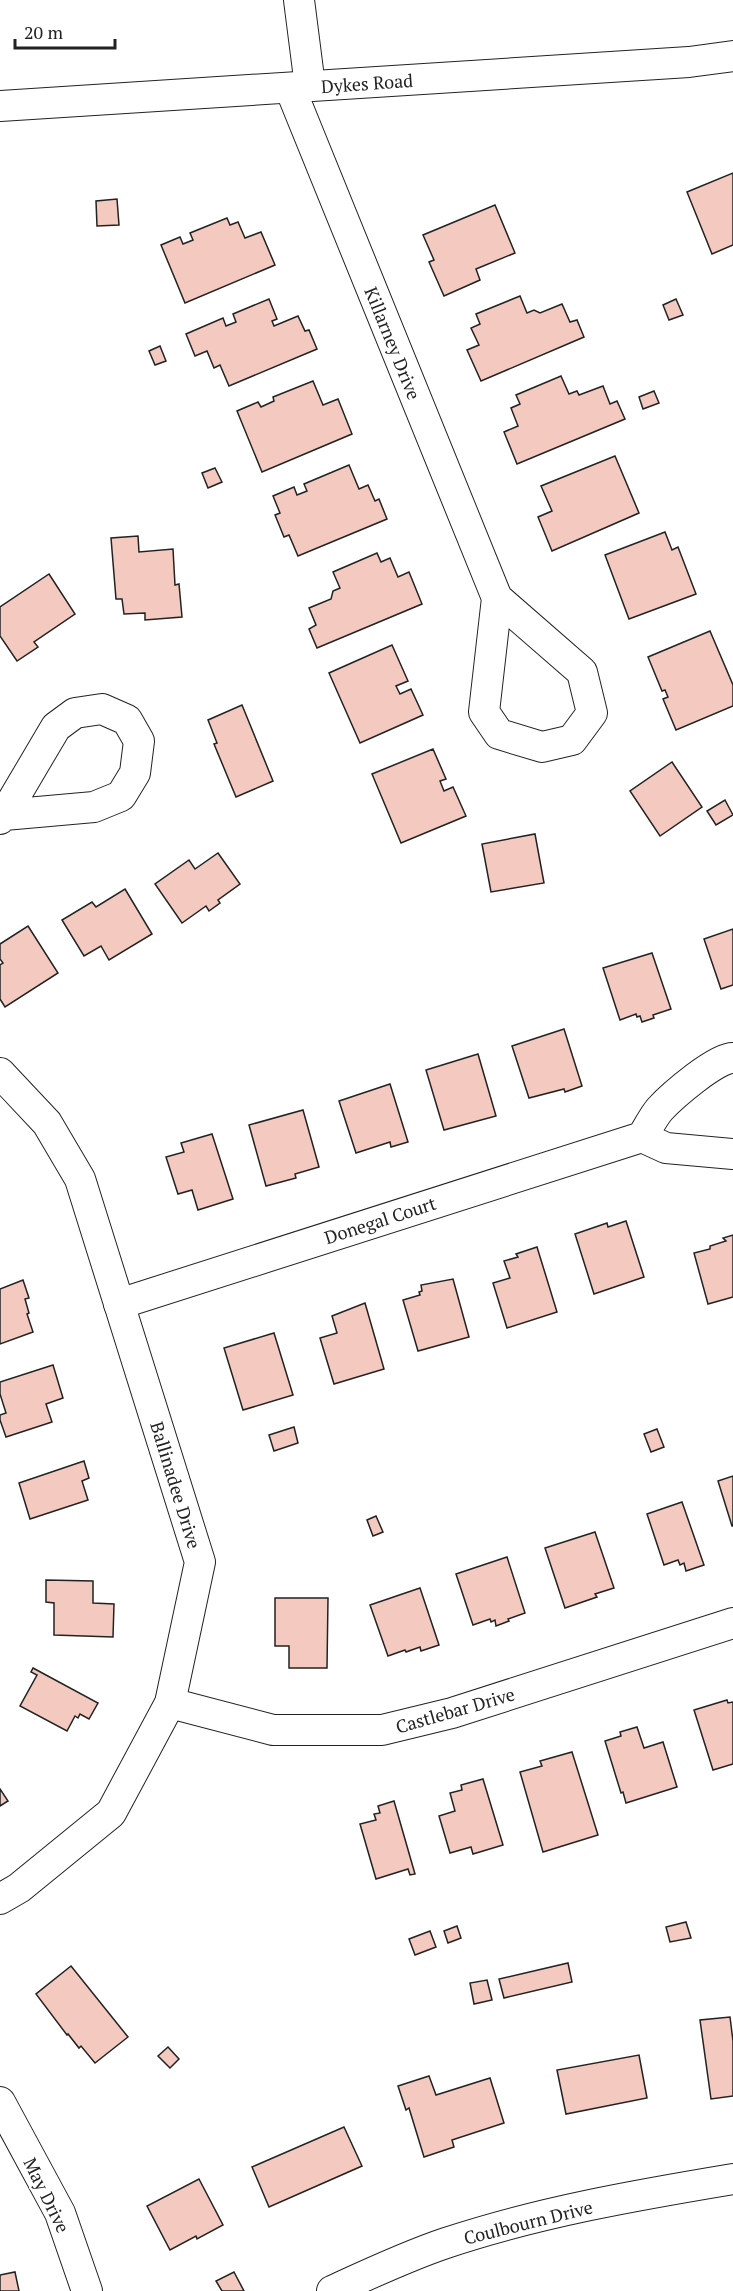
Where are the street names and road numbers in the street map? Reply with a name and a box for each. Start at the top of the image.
street label: Dykes Road [320,68,414,98]
street label: Killarney Drive [359,283,427,403]
street label: Donegal Court [321,1191,439,1249]
street label: Ballinadee Drive [145,1419,207,1551]
street label: Castlebar Drive [393,1682,517,1738]
street label: May Drive [18,2153,76,2237]
street label: Coulbourn Drive [461,2194,595,2250]

